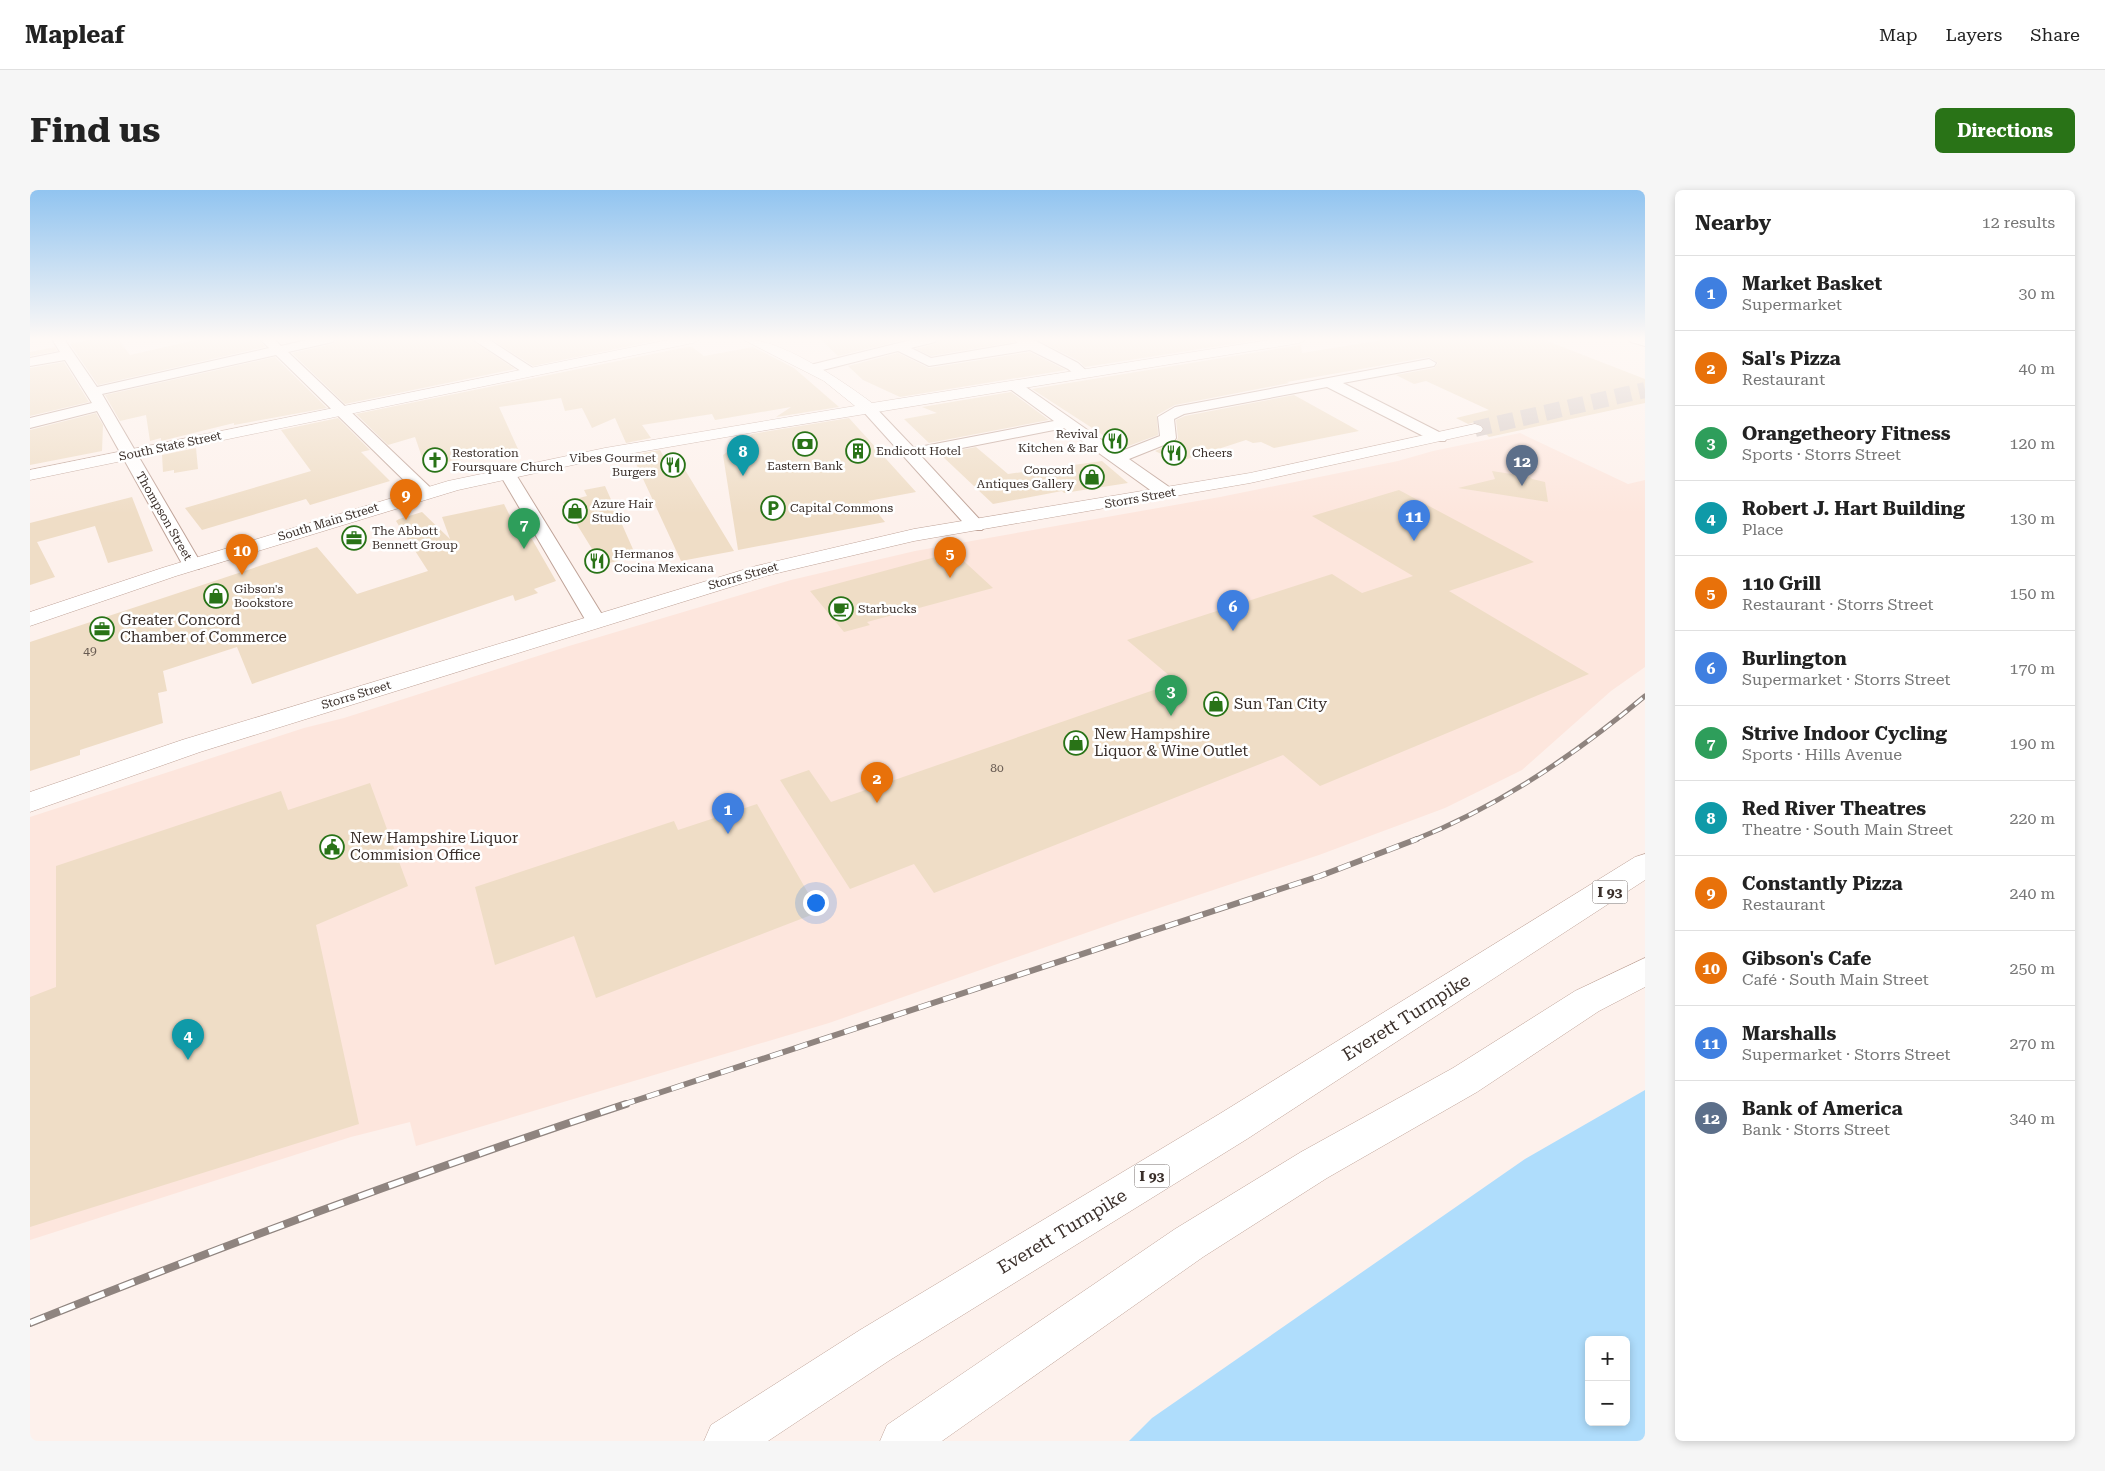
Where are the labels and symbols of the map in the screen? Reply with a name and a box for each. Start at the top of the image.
place label: Revival Kitchen & Bar [1018,427,1098,455]
street label: South State Street [117,428,223,464]
restaurant icon: Revival Kitchen & Bar [1102,428,1128,454]
bank icon: Eastern Bank [792,431,818,457]
pin: 8 [727,435,759,476]
building icon: Endicott Hotel [845,438,871,464]
restaurant icon: Cheers [1161,440,1187,466]
place label: Endicott Hotel [876,444,961,458]
pin: 12 [1506,445,1538,486]
place label: Restoration Foursquare Church [452,446,563,474]
place label: Cheers [1192,446,1233,460]
church icon: Restoration Foursquare Church [422,447,448,473]
place label: Vibes Gourmet Burgers [569,451,657,479]
restaurant icon: Vibes Gourmet Burgers [660,452,686,478]
place label: Eastern Bank [767,459,844,473]
place label: Concord Antiques Gallery [977,463,1075,491]
shop icon: Concord Antiques Gallery [1079,464,1105,490]
street label: Thompson Street [133,469,195,563]
pin: 9 [390,479,422,520]
street label: Storrs Street [1103,485,1177,511]
parking icon: Capital Commons [760,495,786,521]
place label: Azure Hair Studio [592,497,653,525]
shop icon: Azure Hair Studio [562,498,588,524]
street label: South Main Street [276,500,381,544]
pin: 11 [1398,500,1430,541]
place label: Capital Commons [790,501,893,515]
pin: 7 [508,508,540,549]
place label: The Abbott Bennett Group [372,524,458,552]
office icon: The Abbott Bennett Group [341,525,367,551]
pin: 10 [226,534,258,575]
pin: 5 [934,537,966,578]
place label: Hermanos Cocina Mexicana [614,547,714,575]
restaurant icon: Hermanos Cocina Mexicana [584,548,610,574]
street label: Storrs Street [706,559,780,593]
place label: Gibson's Bookstore [234,582,294,610]
shop icon: Gibson's Bookstore [203,583,229,609]
pin: 6 [1217,590,1249,631]
cafe icon: Starbucks [828,596,854,622]
place label: Starbucks [858,602,917,616]
place label: Greater Concord Chamber of Commerce [120,611,287,646]
office icon: Greater Concord Chamber of Commerce [89,616,115,642]
house number: 49 [83,644,97,658]
pin: 3 [1155,675,1187,716]
street label: Storrs Street [319,678,393,712]
shop icon: Sun Tan City [1203,691,1229,717]
place label: Sun Tan City [1234,695,1327,713]
place label: New Hampshire Liquor & Wine Outlet [1094,725,1249,760]
shop icon: New Hampshire Liquor & Wine Outlet [1063,730,1089,756]
house number: 80 [990,761,1004,775]
pin: 2 [861,762,893,803]
pin: 1 [712,793,744,834]
place label: New Hampshire Liquor Commision Office [350,829,518,864]
public building icon: New Hampshire Liquor Commision Office [319,834,345,860]
road number: I 93 [1592,880,1628,904]
your location [803,890,829,916]
street label: Everett Turnpike [1338,969,1474,1065]
pin: 4 [172,1019,204,1060]
road number: I 93 [1134,1164,1170,1188]
street label: Everett Turnpike [994,1184,1130,1278]

